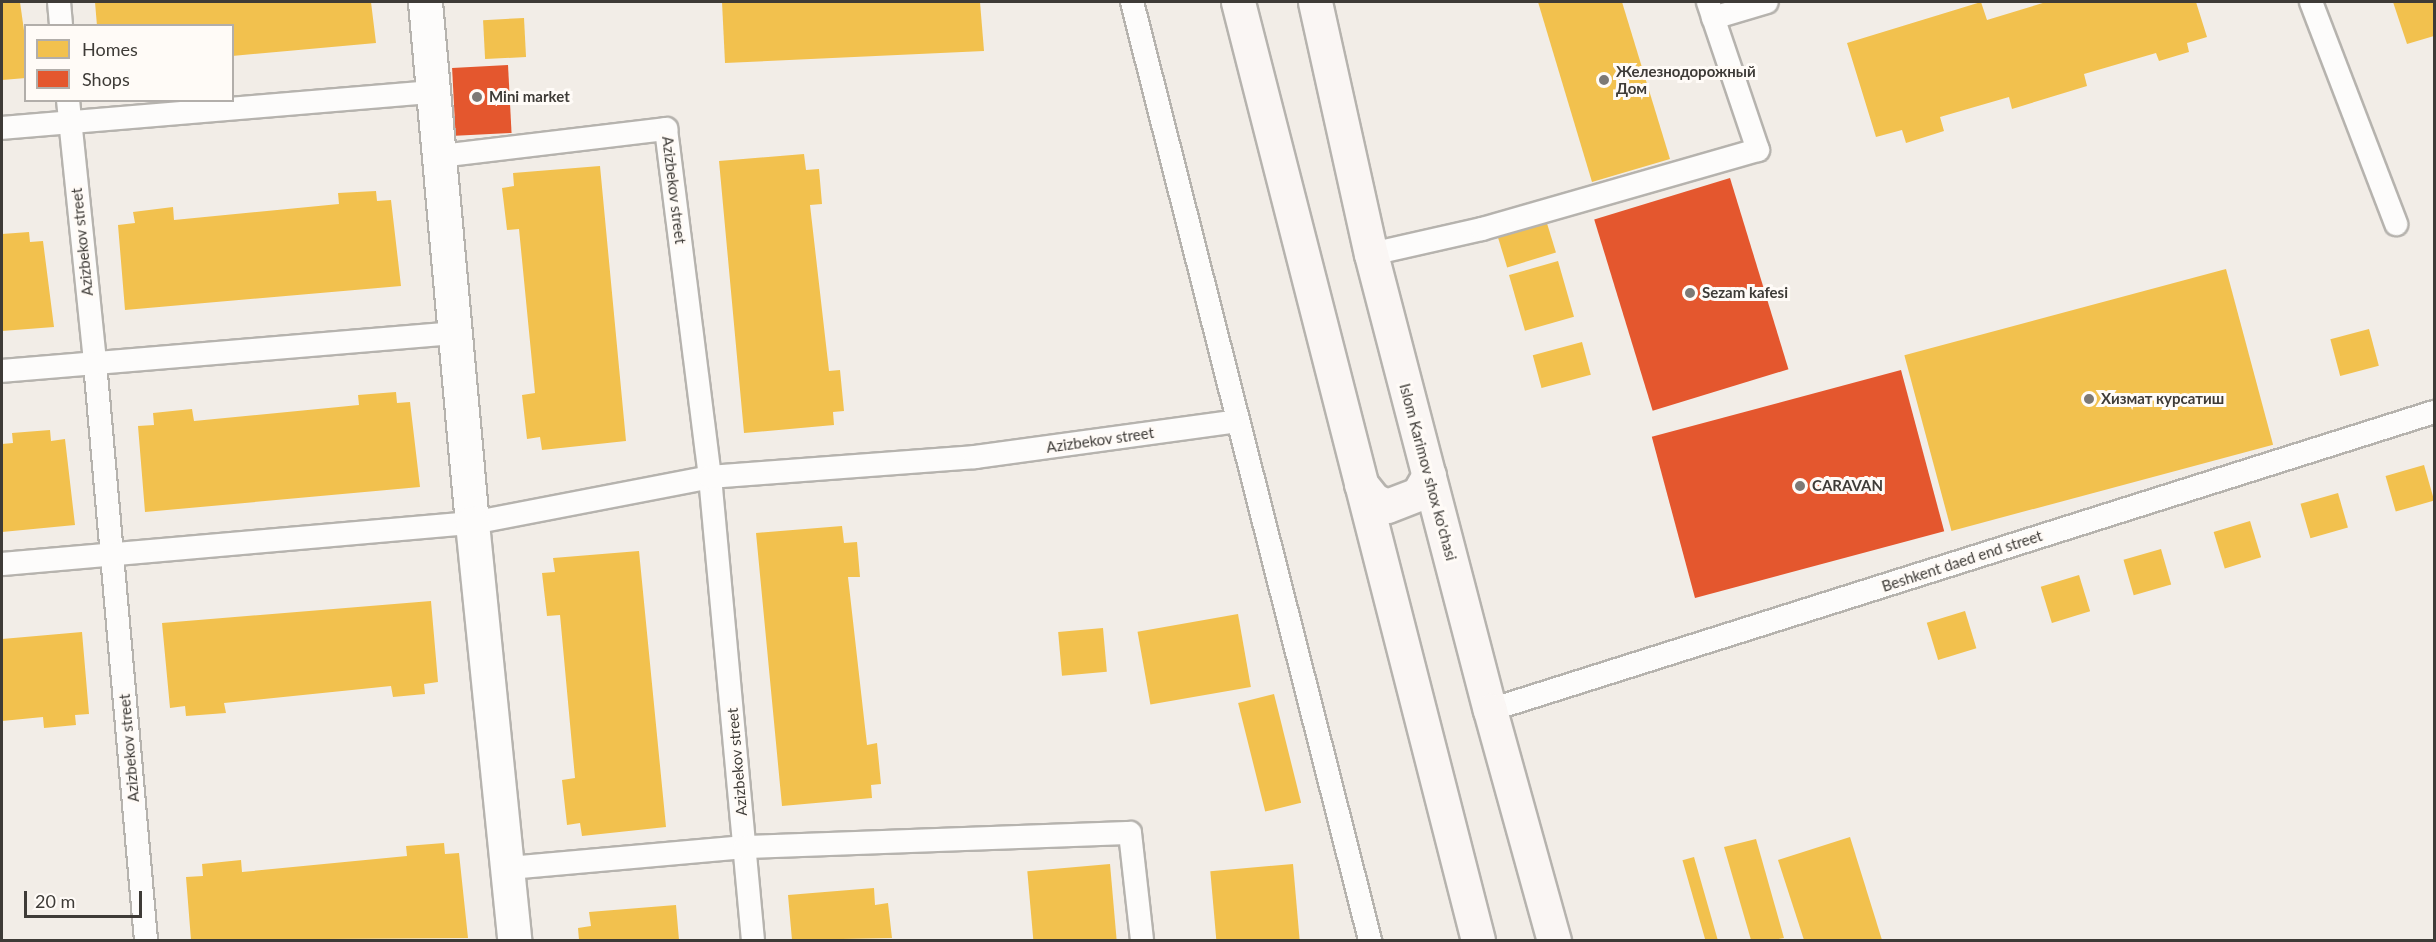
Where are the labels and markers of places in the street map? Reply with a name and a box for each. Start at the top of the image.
place label: Железнодорожный Дом [1616,62,1756,97]
marker: Железнодорожный Дом [1597,73,1611,87]
place label: Mini market [489,88,570,106]
marker: Mini market [470,90,484,104]
place label: Sezam kafesi [1702,284,1788,302]
marker: Sezam kafesi [1683,286,1697,300]
place label: Хизмат курсатиш [2101,390,2224,408]
marker: Хизмат курсатиш [2082,392,2096,406]
place label: CARAVAN [1812,477,1883,495]
marker: CARAVAN [1793,479,1807,493]

